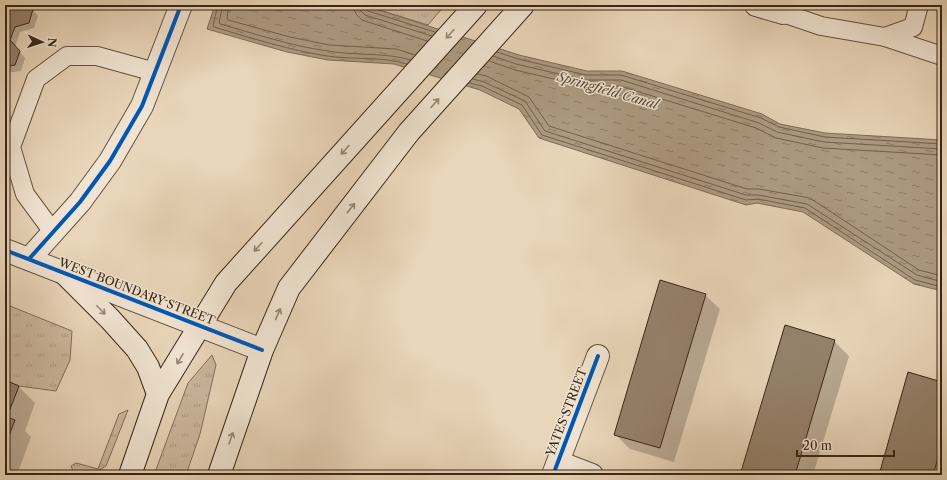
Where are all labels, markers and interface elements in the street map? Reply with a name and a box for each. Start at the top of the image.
north arrow [22,22,62,62]
one-way arrow [445,29,454,39]
text: N [45,37,59,48]
water label: Springfield Canal [555,68,662,113]
one-way arrow [430,98,440,108]
one-way arrow [341,145,350,155]
one-way arrow [346,202,355,213]
one-way arrow [254,242,263,252]
street label: WEST BOUNDARY STREET [56,254,217,328]
one-way arrow [96,305,106,315]
one-way arrow [274,309,282,321]
one-way arrow [175,353,183,365]
street label: YATES STREET [542,366,590,459]
scale bar [797,432,894,458]
one-way arrow [228,433,236,445]
text: 20 m [803,438,832,453]

